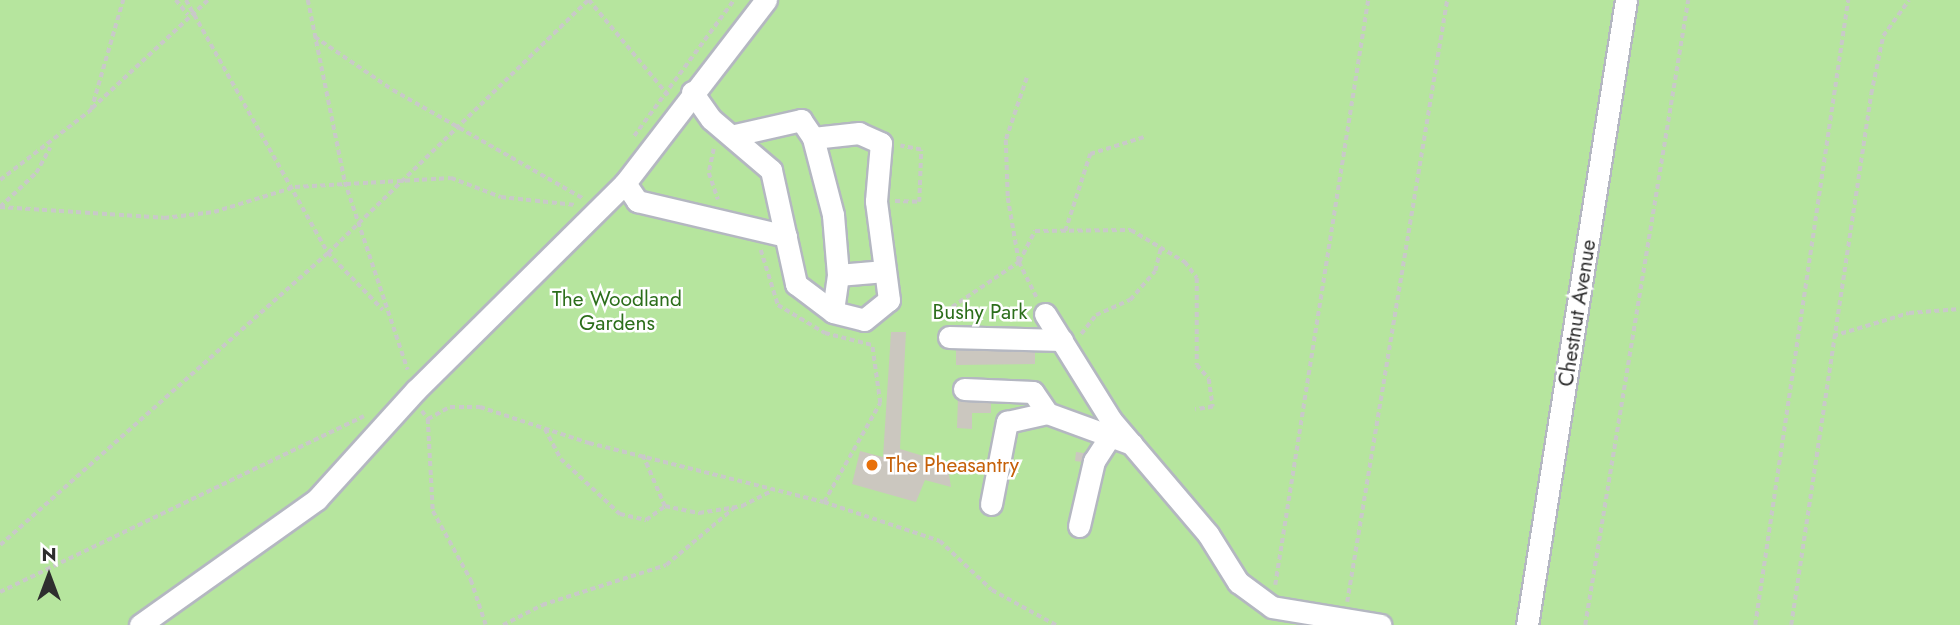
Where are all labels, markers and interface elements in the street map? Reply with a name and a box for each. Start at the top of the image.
street label: Chestnut Avenue [1553,238,1601,388]
park label: The Woodland Gardens [552,286,682,336]
park label: Bushy Park [932,299,1028,325]
place label: The Pheasantry [886,452,1019,478]
marker: The Pheasantry [864,457,880,473]
north arrow [14,541,84,611]
text: N [41,541,57,568]

